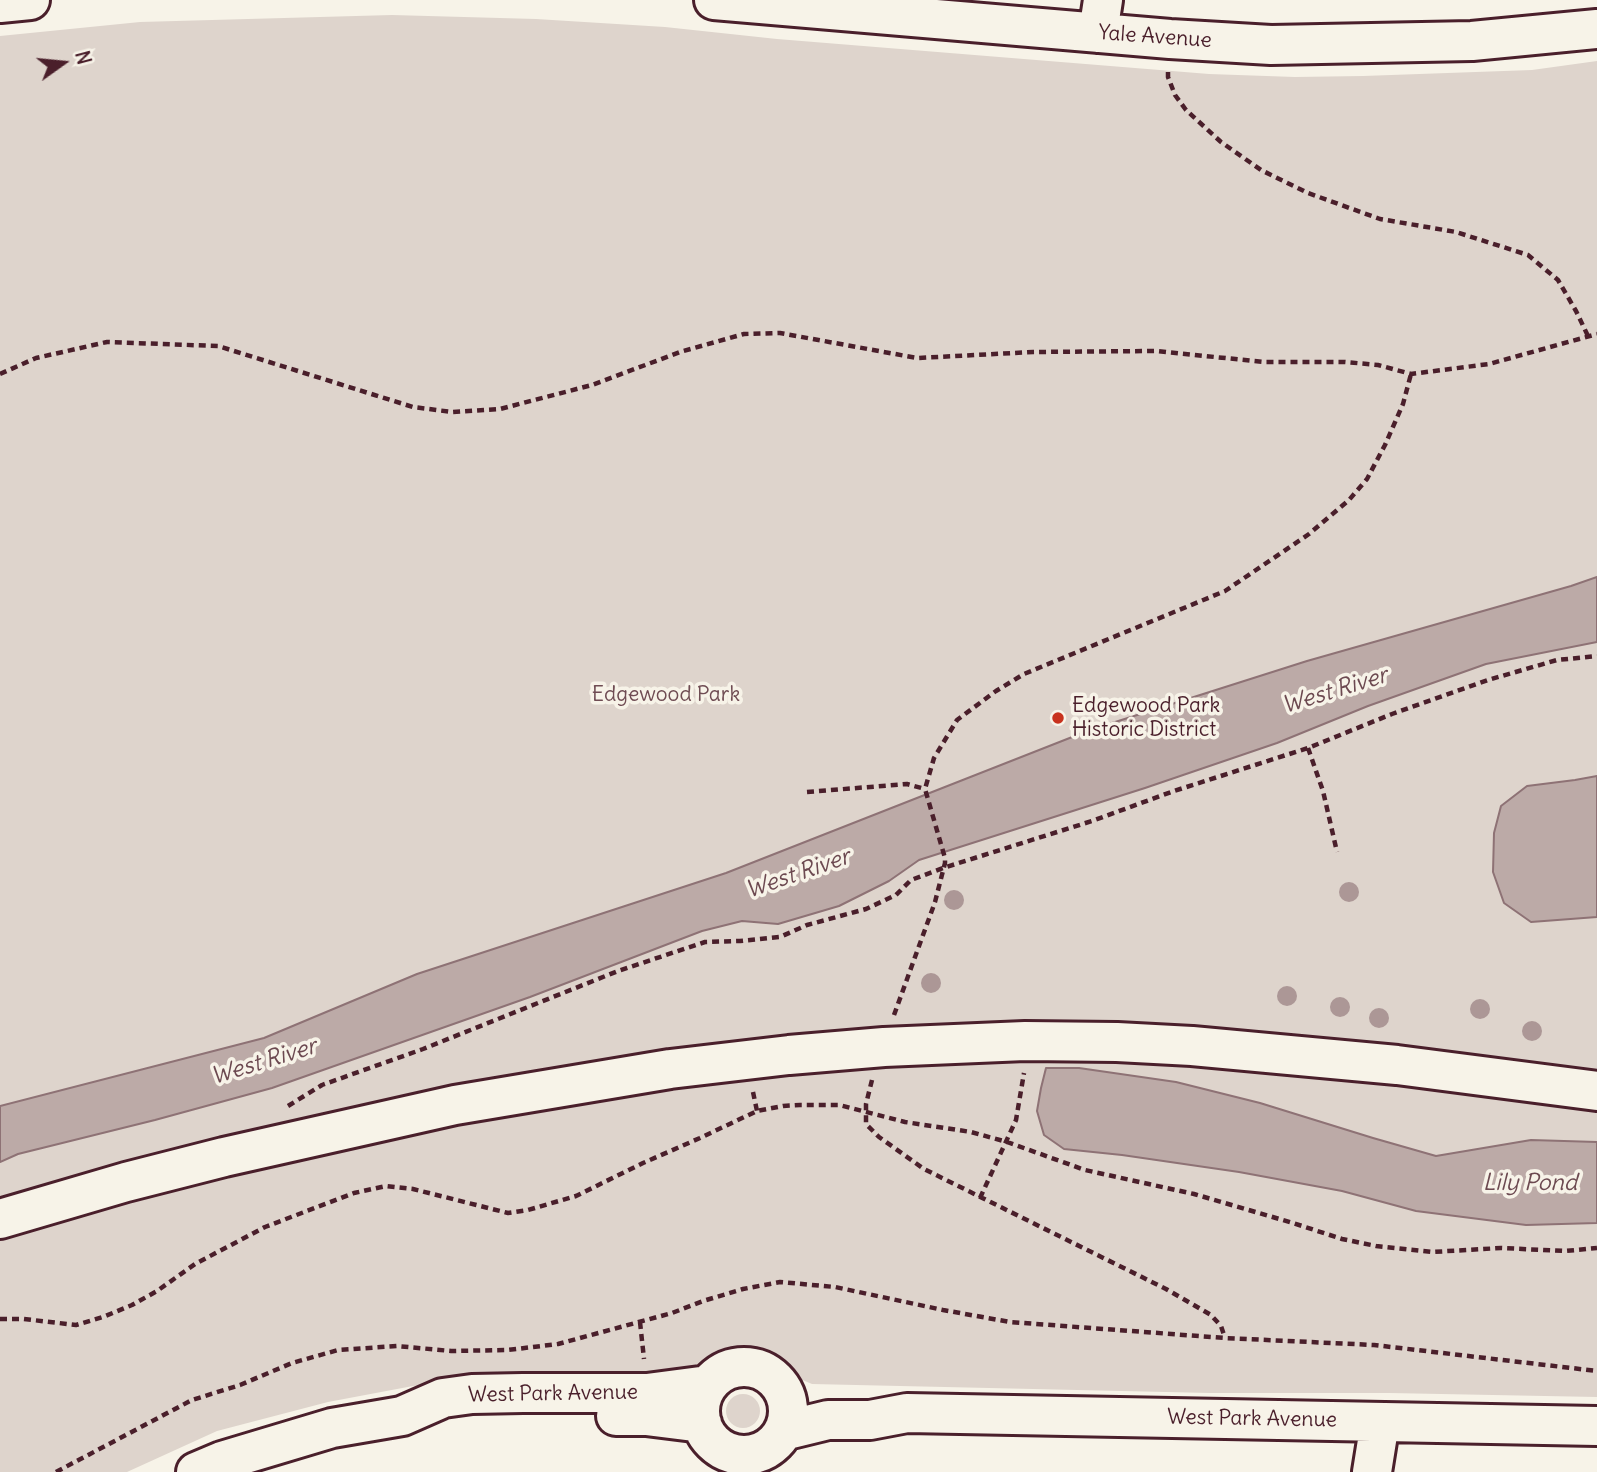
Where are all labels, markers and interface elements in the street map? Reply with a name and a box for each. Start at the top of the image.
street label: Yale Avenue [1097,20,1213,54]
north arrow [28,28,98,98]
text: N [70,48,97,67]
water label: West River [1279,662,1391,720]
park label: Edgewood Park [592,682,740,708]
place label: Edgewood Park Historic District [1072,693,1220,743]
marker: Edgewood Park Historic District [1050,710,1066,726]
water label: West River [742,843,854,905]
water label: West River [208,1033,320,1091]
water label: Lily Pond [1483,1169,1577,1197]
street label: West Park Avenue [468,1380,638,1408]
street label: West Park Avenue [1167,1405,1337,1433]

